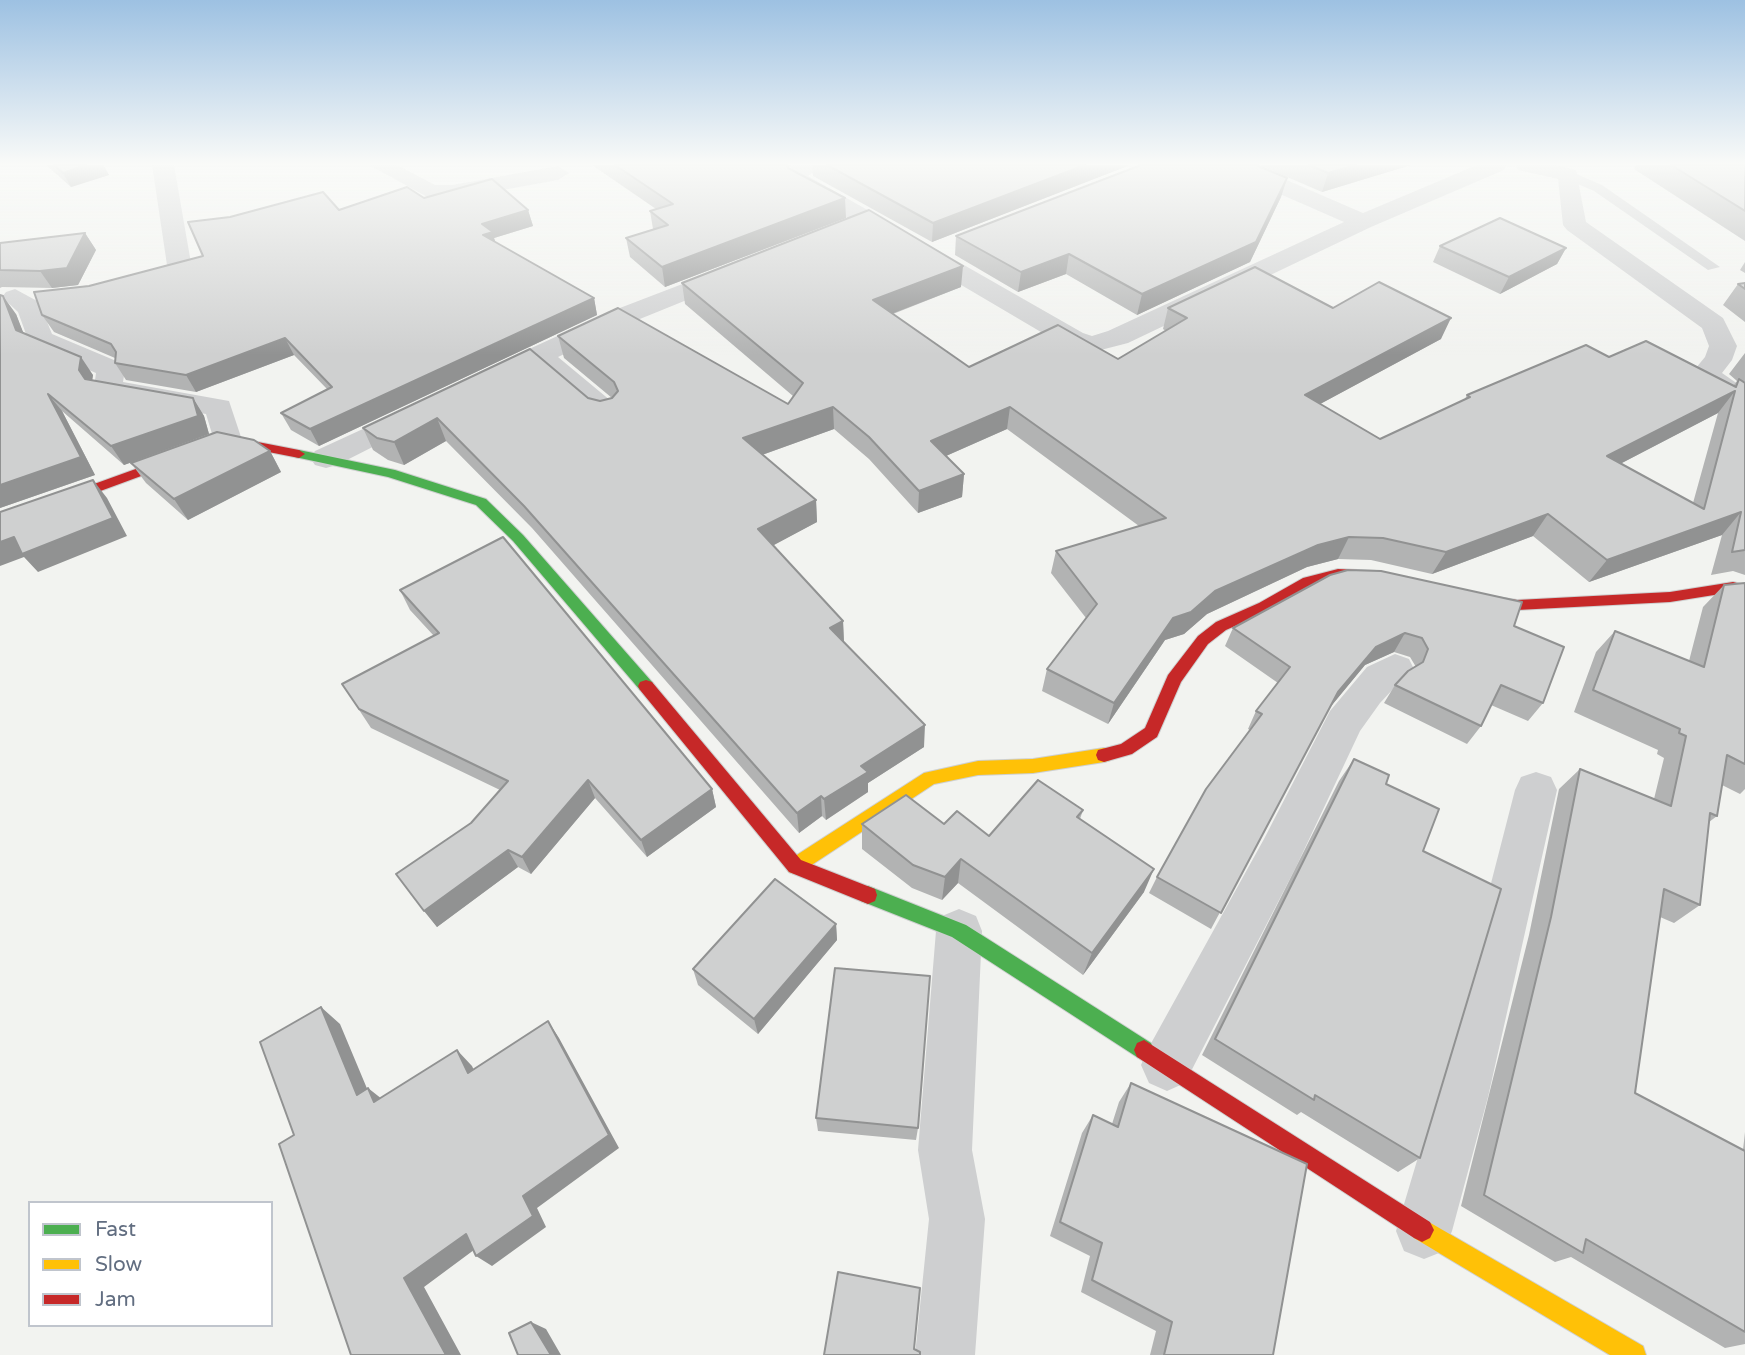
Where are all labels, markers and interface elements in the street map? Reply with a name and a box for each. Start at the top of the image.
legend [28,1201,273,1327]
text: Fast [95,1217,136,1242]
text: Slow [95,1252,142,1277]
text: Jam [95,1287,136,1312]

